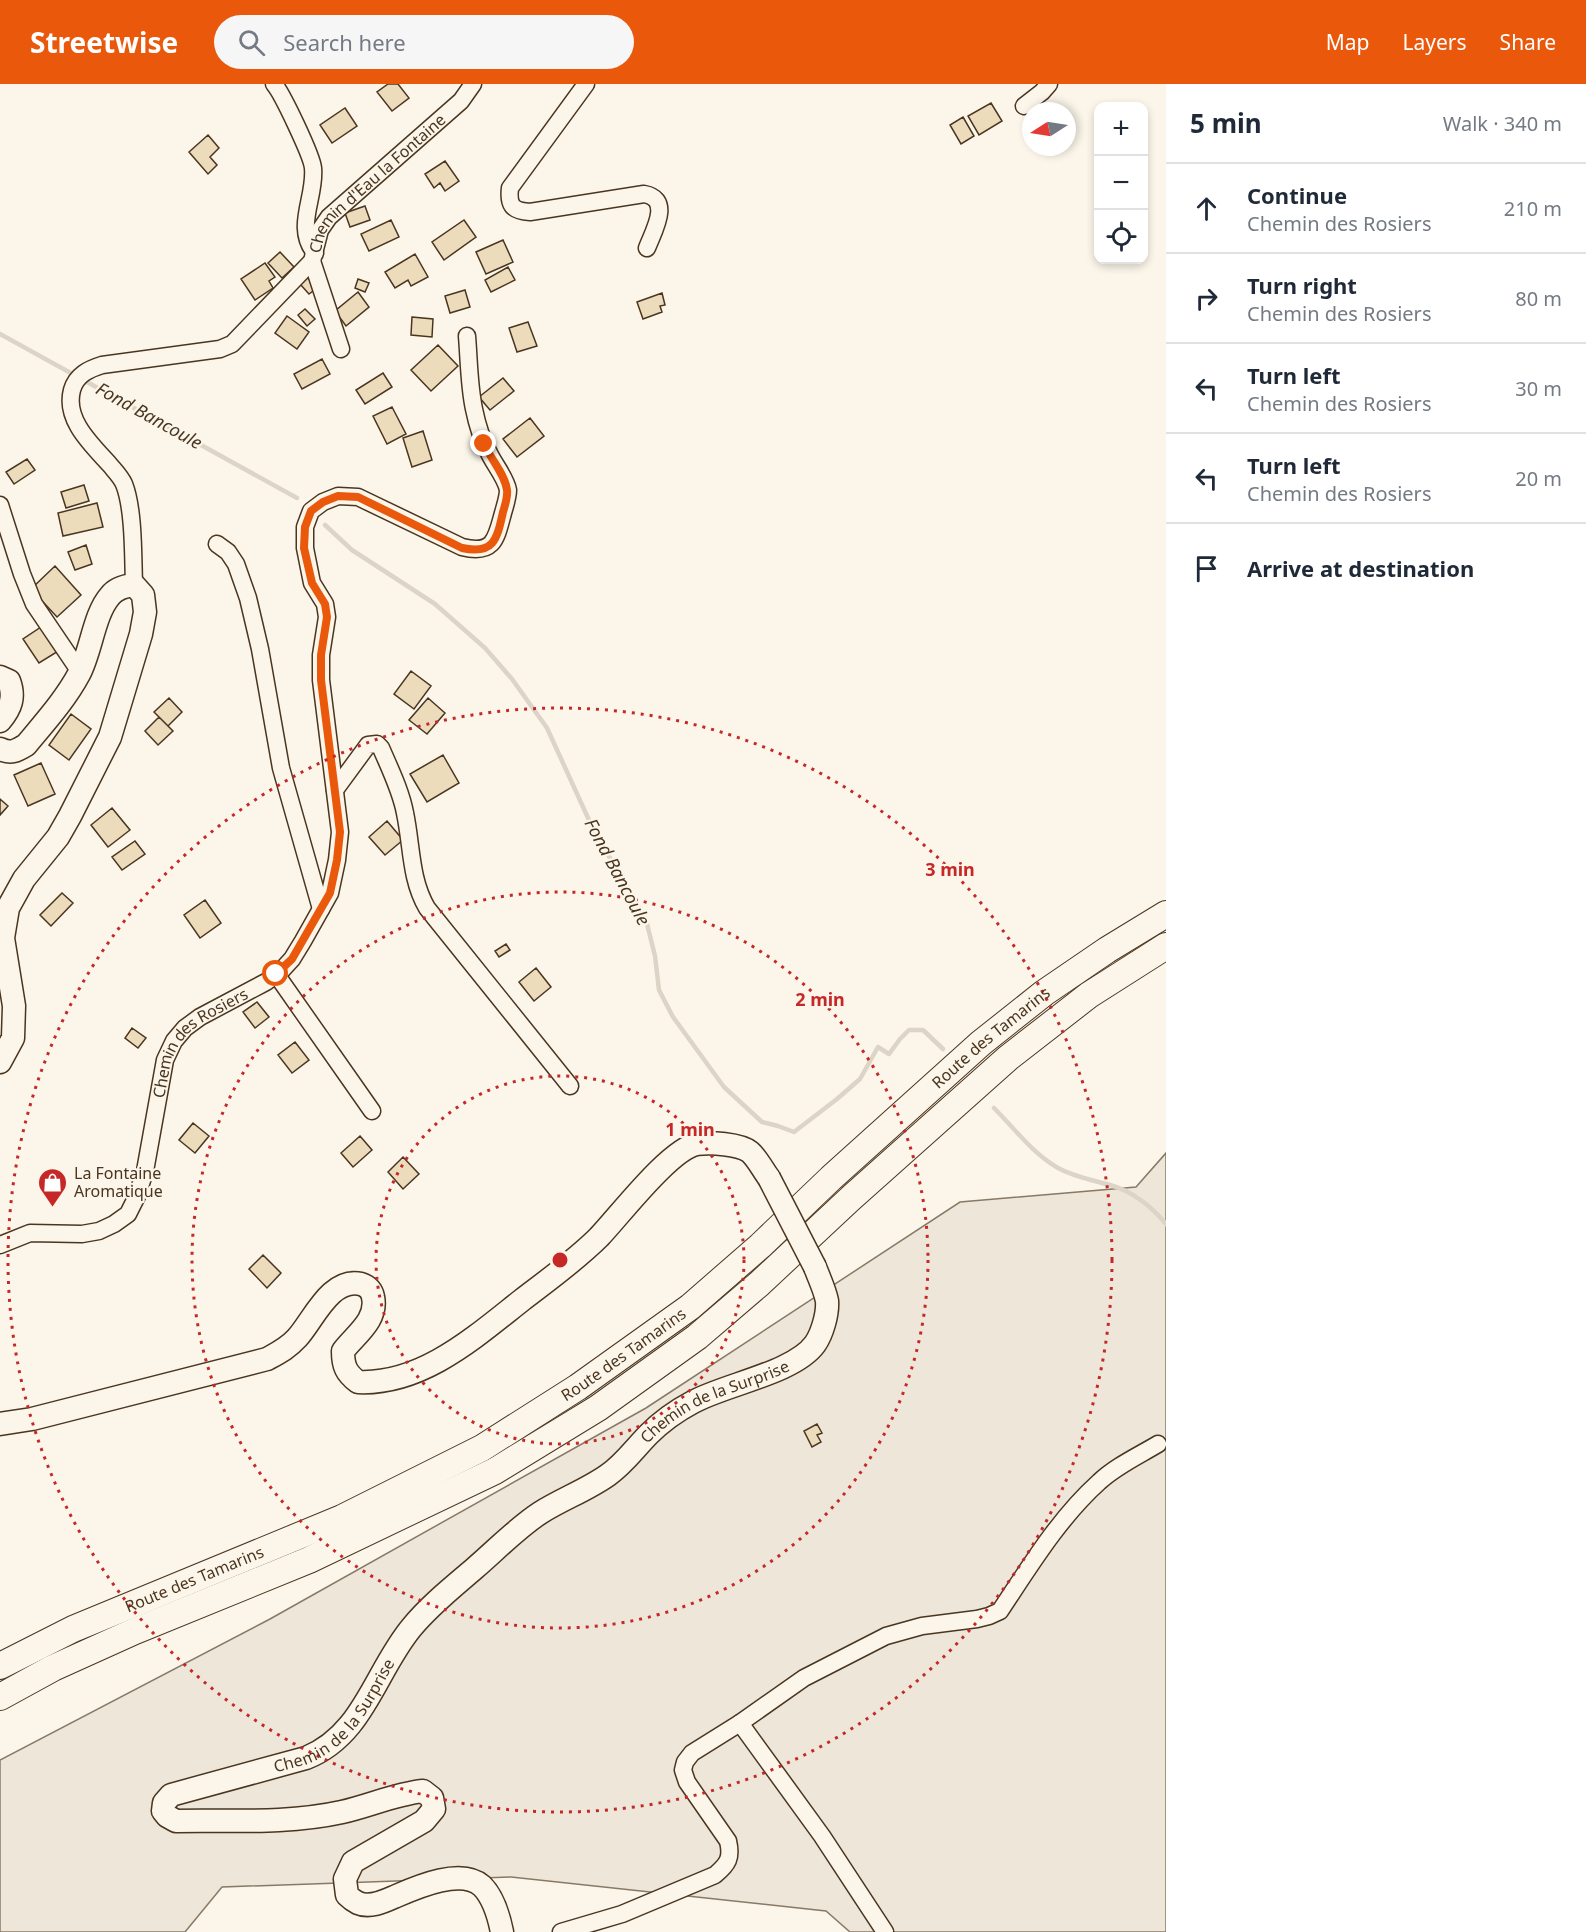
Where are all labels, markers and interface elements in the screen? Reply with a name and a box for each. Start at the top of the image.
search box [214,15,634,69]
text: Streetwise [30,23,178,61]
icon: search [235,26,268,59]
text: Search here [283,27,406,57]
text: Map [1326,28,1370,56]
text: Layers [1403,28,1467,56]
text: Share [1500,28,1556,56]
north arrow [1022,102,1076,156]
map controls [1094,102,1148,264]
button: + [1094,102,1148,156]
text: 5 min [1190,105,1262,141]
street label: Chemin d'Eau la Fontaine [304,109,450,255]
text: Walk · 340 m [1443,110,1562,137]
button: − [1094,156,1148,210]
text: Continue [1247,180,1347,210]
icon: ahead [1190,192,1223,225]
text: 210 m [1504,195,1562,222]
button: locate [1094,210,1148,264]
text: Chemin des Rosiers [1247,210,1431,237]
text: Turn right [1247,270,1357,300]
icon: right [1190,282,1223,315]
text: 80 m [1515,285,1562,312]
text: Chemin des Rosiers [1247,300,1431,327]
text: Turn left [1247,360,1341,390]
icon: left [1190,372,1223,405]
text: 30 m [1515,375,1562,402]
water label: Fond Bancoule [92,376,207,454]
text: Chemin des Rosiers [1247,390,1431,417]
route end [470,430,496,456]
text: Turn left [1247,450,1341,480]
icon: left [1190,462,1223,495]
text: 20 m [1515,465,1562,492]
text: Chemin des Rosiers [1247,480,1431,507]
icon: arrive [1190,552,1223,585]
text: Arrive at destination [1247,553,1474,583]
water label: Fond Bancoule [580,814,656,929]
text: 3 min [925,857,975,881]
route start [262,960,288,986]
street label: Route des Tamarins [927,981,1054,1093]
street label: Chemin des Rosiers [147,983,252,1100]
text: 2 min [795,987,845,1011]
text: 1 min [665,1117,715,1141]
place label: La Fontaine Aromatique [74,1162,163,1202]
shop icon: La Fontaine Aromatique [37,1166,69,1208]
centre of rings [550,1250,570,1270]
street label: Route des Tamarins [557,1303,690,1406]
street label: Chemin de la Surprise [635,1355,793,1448]
street label: Route des Tamarins [122,1541,267,1617]
street label: Chemin de la Surprise [271,1654,399,1777]

